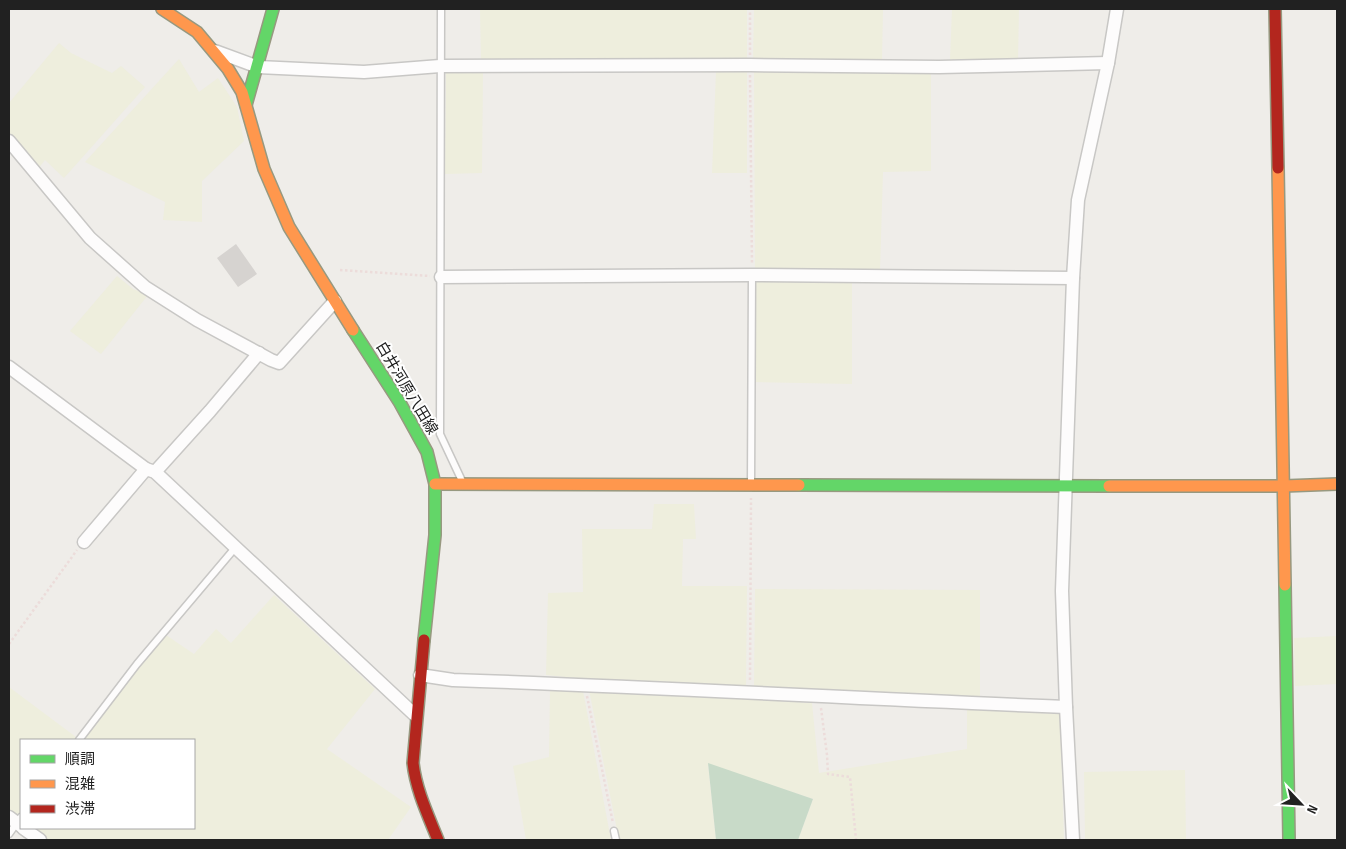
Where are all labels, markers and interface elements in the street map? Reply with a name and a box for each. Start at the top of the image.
street label: 白井河原八田線 [371,338,442,438]
legend [20,739,195,829]
text: 順調 [65,750,95,769]
text: 混雑 [65,775,95,794]
north arrow [1276,779,1326,829]
text: 渋滞 [65,800,95,819]
text: N [1303,802,1322,816]

